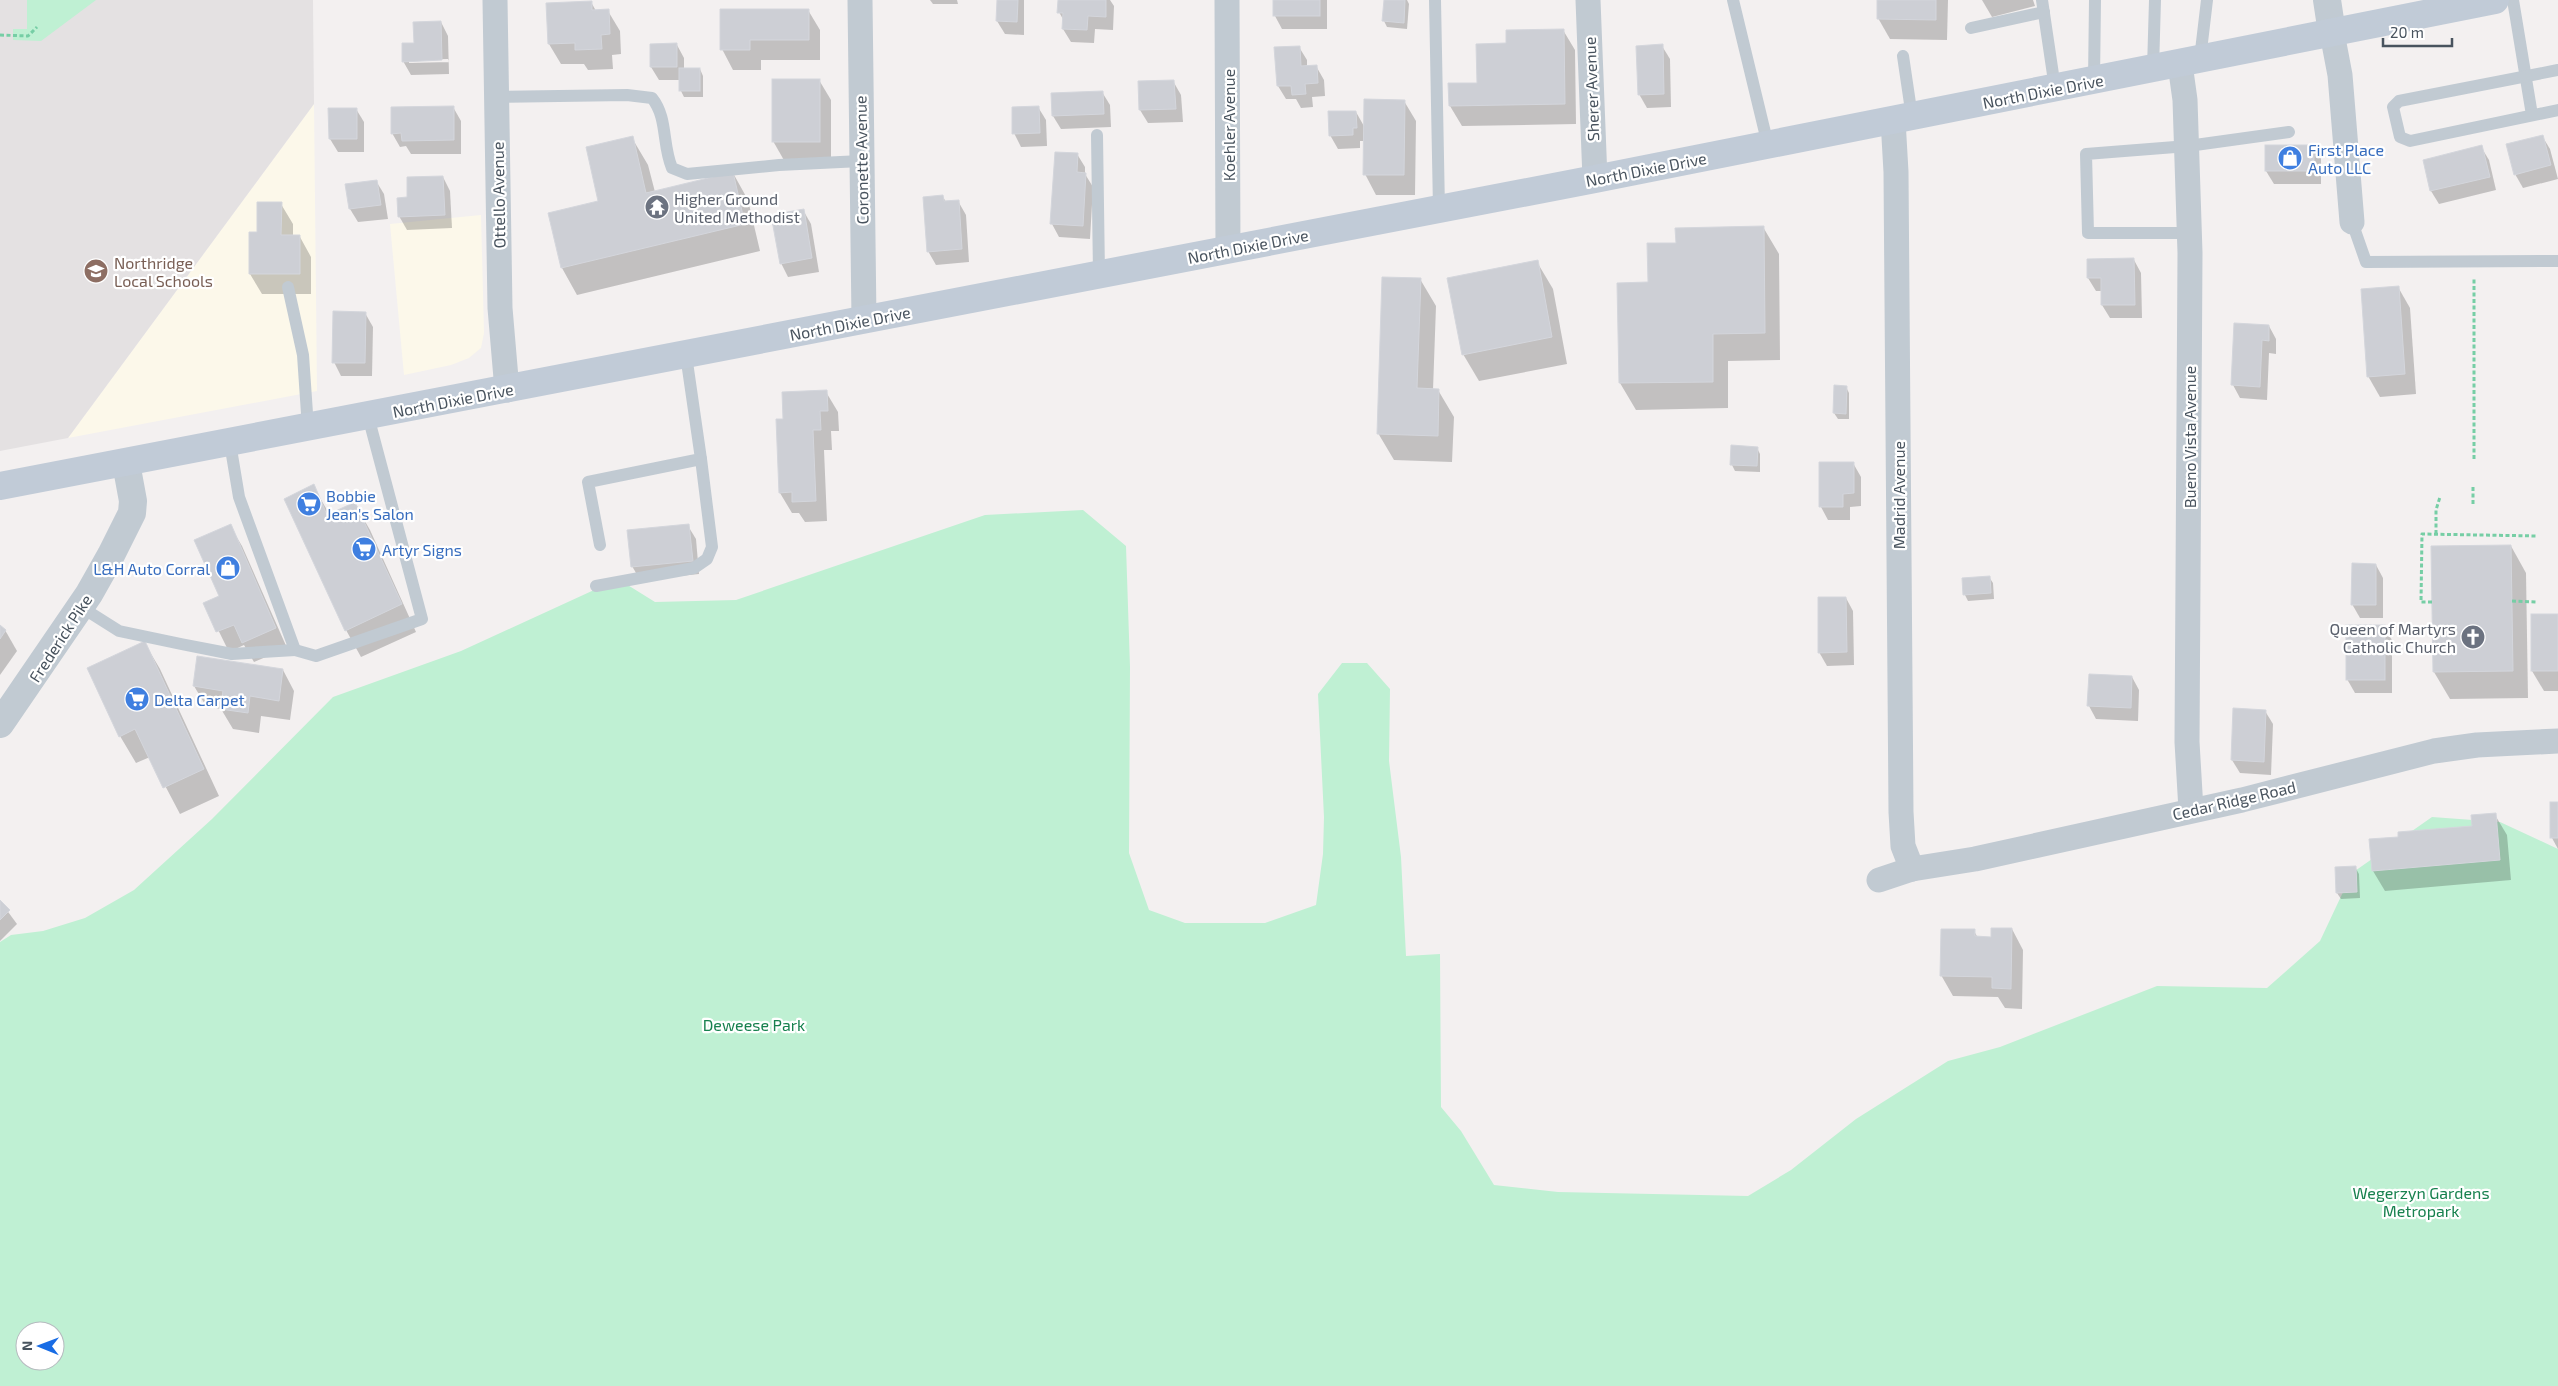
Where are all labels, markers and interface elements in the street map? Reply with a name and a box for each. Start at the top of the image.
scale bar [2383,15,2452,47]
text: 20 m [2390,23,2424,41]
street label: Sherer Avenue [1580,36,1602,142]
street label: Koehler Avenue [1219,69,1238,181]
street label: North Dixie Drive [1981,70,2105,112]
street label: Coronette Avenue [850,95,872,225]
place label: First Place Auto LLC [2308,140,2384,177]
street label: Ottello Avenue [488,141,508,249]
shop icon: First Place Auto LLC [2277,145,2303,171]
street label: North Dixie Drive [1584,148,1708,190]
place label: Higher Ground United Methodist [674,189,800,226]
temple icon: Higher Ground United Methodist [644,194,670,220]
street label: North Dixie Drive [1186,225,1310,267]
place label: Northridge Local Schools [114,253,213,290]
school or university icon: Northridge Local Schools [83,258,109,284]
street label: North Dixie Drive [788,302,912,344]
street label: Bueno Vista Avenue [2180,366,2199,508]
street label: North Dixie Drive [391,379,515,421]
street label: Madrid Avenue [1889,441,1908,549]
place label: Bobbie Jean's Salon [326,486,414,523]
supermarket icon: Bobbie Jean's Salon [296,491,322,517]
supermarket icon: Artyr Signs [351,536,377,562]
place label: Artyr Signs [382,540,462,559]
shop icon: L&H Auto Corral [215,555,241,581]
place label: L&H Auto Corral [93,559,210,578]
street label: Frederick Pike [25,591,95,685]
place label: Queen of Martyrs Catholic Church [2329,619,2456,656]
church icon: Queen of Martyrs Catholic Church [2460,624,2486,650]
supermarket icon: Delta Carpet [124,686,150,712]
place label: Delta Carpet [154,690,245,709]
street label: Cedar Ridge Road [2170,777,2298,823]
park label: Deweese Park [703,1015,805,1034]
park label: Wegerzyn Gardens Metropark [2352,1183,2490,1220]
north arrow [15,1321,65,1371]
text: N [18,1341,35,1351]

